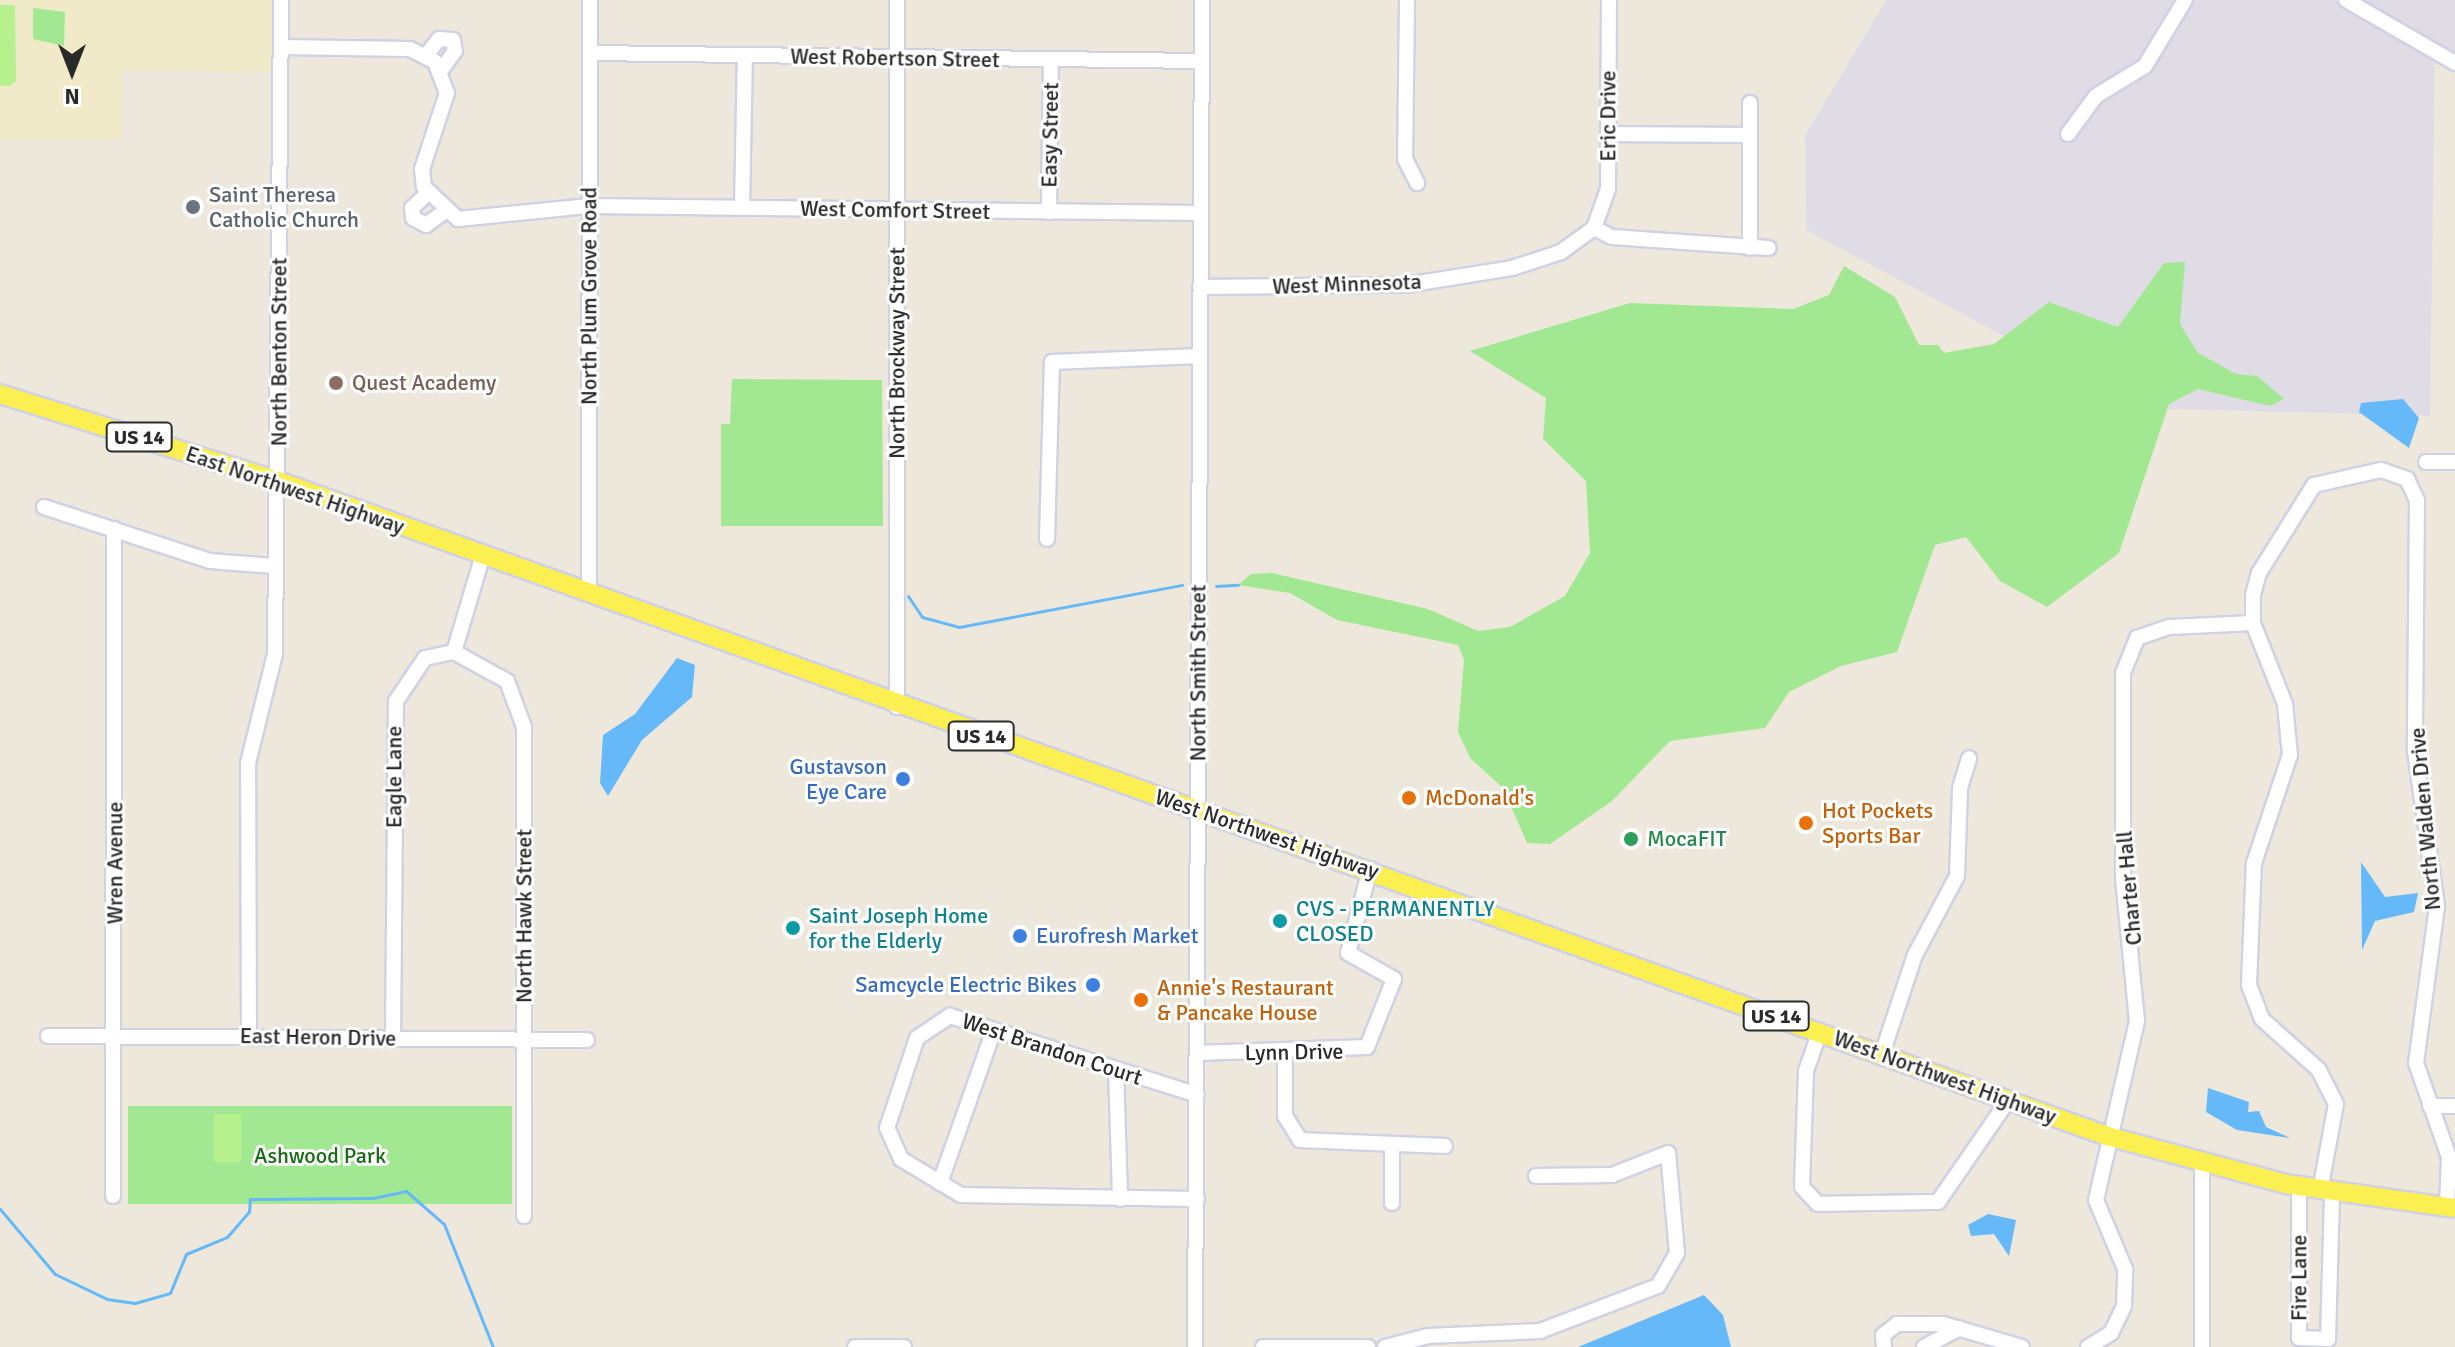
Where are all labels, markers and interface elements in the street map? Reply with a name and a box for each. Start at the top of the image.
north arrow [32,32,112,112]
street label: West Robertson Street [790,43,1000,73]
street label: Eric Drive [1595,70,1621,162]
street label: Easy Street [1036,82,1064,188]
text: N [64,83,80,110]
place label: Saint Theresa Catholic Church [209,181,359,232]
street label: North Plum Grove Road [576,187,602,405]
street label: West Comfort Street [800,195,990,225]
marker: Saint Theresa Catholic Church [184,198,202,216]
street label: North Brockway Street [884,247,910,459]
street label: North Benton Street [266,258,292,446]
street label: West Minnesota [1272,268,1422,300]
place label: Quest Academy [352,370,496,396]
marker: Quest Academy [327,374,345,392]
road number: US 14 [105,421,173,453]
street label: East Northwest Highway [182,440,408,540]
street label: North Smith Street [1185,585,1211,761]
road number: US 14 [947,720,1015,752]
street label: Eagle Lane [381,726,407,828]
street label: North Walden Drive [2404,726,2446,912]
place label: Gustavson Eye Care [790,753,887,804]
marker: Gustavson Eye Care [894,770,912,788]
street label: West Northwest Highway [1152,783,1382,885]
place label: McDonald's [1425,785,1534,811]
marker: McDonald's [1400,789,1418,807]
place label: Hot Pockets Sports Bar [1822,797,1933,848]
street label: Wren Avenue [102,802,128,924]
marker: Hot Pockets Sports Bar [1797,814,1815,832]
place label: MocaFIT [1647,826,1726,852]
street label: North Hawk Street [511,829,537,1003]
marker: MocaFIT [1622,830,1640,848]
street label: Charter Hall [2111,830,2147,946]
place label: CVS - PERMANENTLY CLOSED [1296,895,1495,946]
place label: Saint Joseph Home for the Elderly [809,902,988,954]
marker: CVS - PERMANENTLY CLOSED [1271,912,1289,930]
marker: Saint Joseph Home for the Elderly [784,919,802,937]
place label: Eurofresh Market [1036,923,1198,949]
marker: Eurofresh Market [1011,927,1029,945]
place label: Samcycle Electric Bikes [855,972,1077,998]
place label: Annie's Restaurant & Pancake House [1157,974,1334,1026]
marker: Samcycle Electric Bikes [1084,976,1102,994]
marker: Annie's Restaurant & Pancake House [1132,991,1150,1009]
road number: US 14 [1742,1000,1810,1032]
street label: West Brandon Court [959,1007,1145,1091]
street label: East Heron Drive [239,1022,397,1052]
street label: West Northwest Highway [1830,1024,2060,1130]
street label: Lynn Drive [1244,1038,1344,1066]
park label: Ashwood Park [254,1143,386,1169]
street label: Fire Lane [2286,1235,2312,1321]

